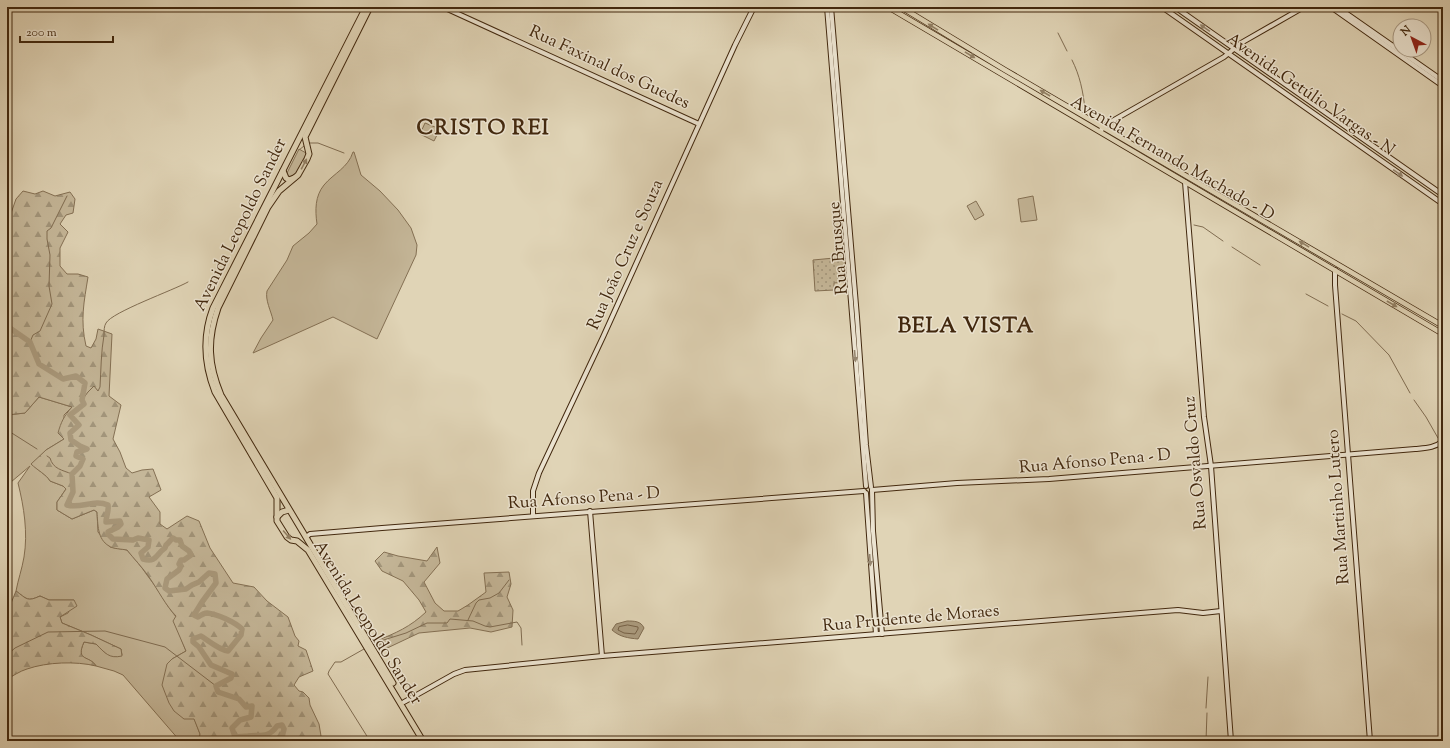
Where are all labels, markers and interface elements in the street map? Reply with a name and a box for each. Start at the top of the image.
scale bar [20,18,113,44]
north arrow [1392,18,1432,58]
street label: Rua Faxinal dos Guedes [525,20,694,116]
text: N [1397,22,1415,41]
one-way arrow [928,23,939,30]
text: 200 m [26,24,57,42]
one-way arrow [1199,24,1210,32]
street label: Avenida Getúlio Vargas - N [1221,28,1399,162]
one-way arrow [965,51,975,59]
one-way arrow [1039,89,1051,96]
street label: Avenida Fernando Machado - D [1065,91,1279,227]
district label: CRISTO REI [416,114,550,144]
street label: Avenida Leopoldo Sander [189,134,294,315]
one-way arrow [301,158,307,170]
one-way arrow [1393,169,1404,177]
street label: Rua João Cruz e Souza [582,176,670,334]
street label: Rua Brusque [823,200,855,296]
one-way arrow [1298,241,1310,248]
one-way arrow [1386,301,1398,308]
district label: BELA VISTA [898,312,1034,342]
one-way arrow [851,350,858,362]
street label: Rua Osvaldo Cruz [1178,395,1214,531]
street label: Rua Martinho Lutero [1322,429,1356,585]
street label: Rua Afonso Pena - D [1018,443,1172,481]
street label: Rua Afonso Pena - D [507,482,661,516]
one-way arrow [283,530,292,540]
street label: Avenida Leopoldo Sander [307,536,428,710]
one-way arrow [867,554,874,566]
street label: Rua Prudente de Moraes [822,599,1001,639]

